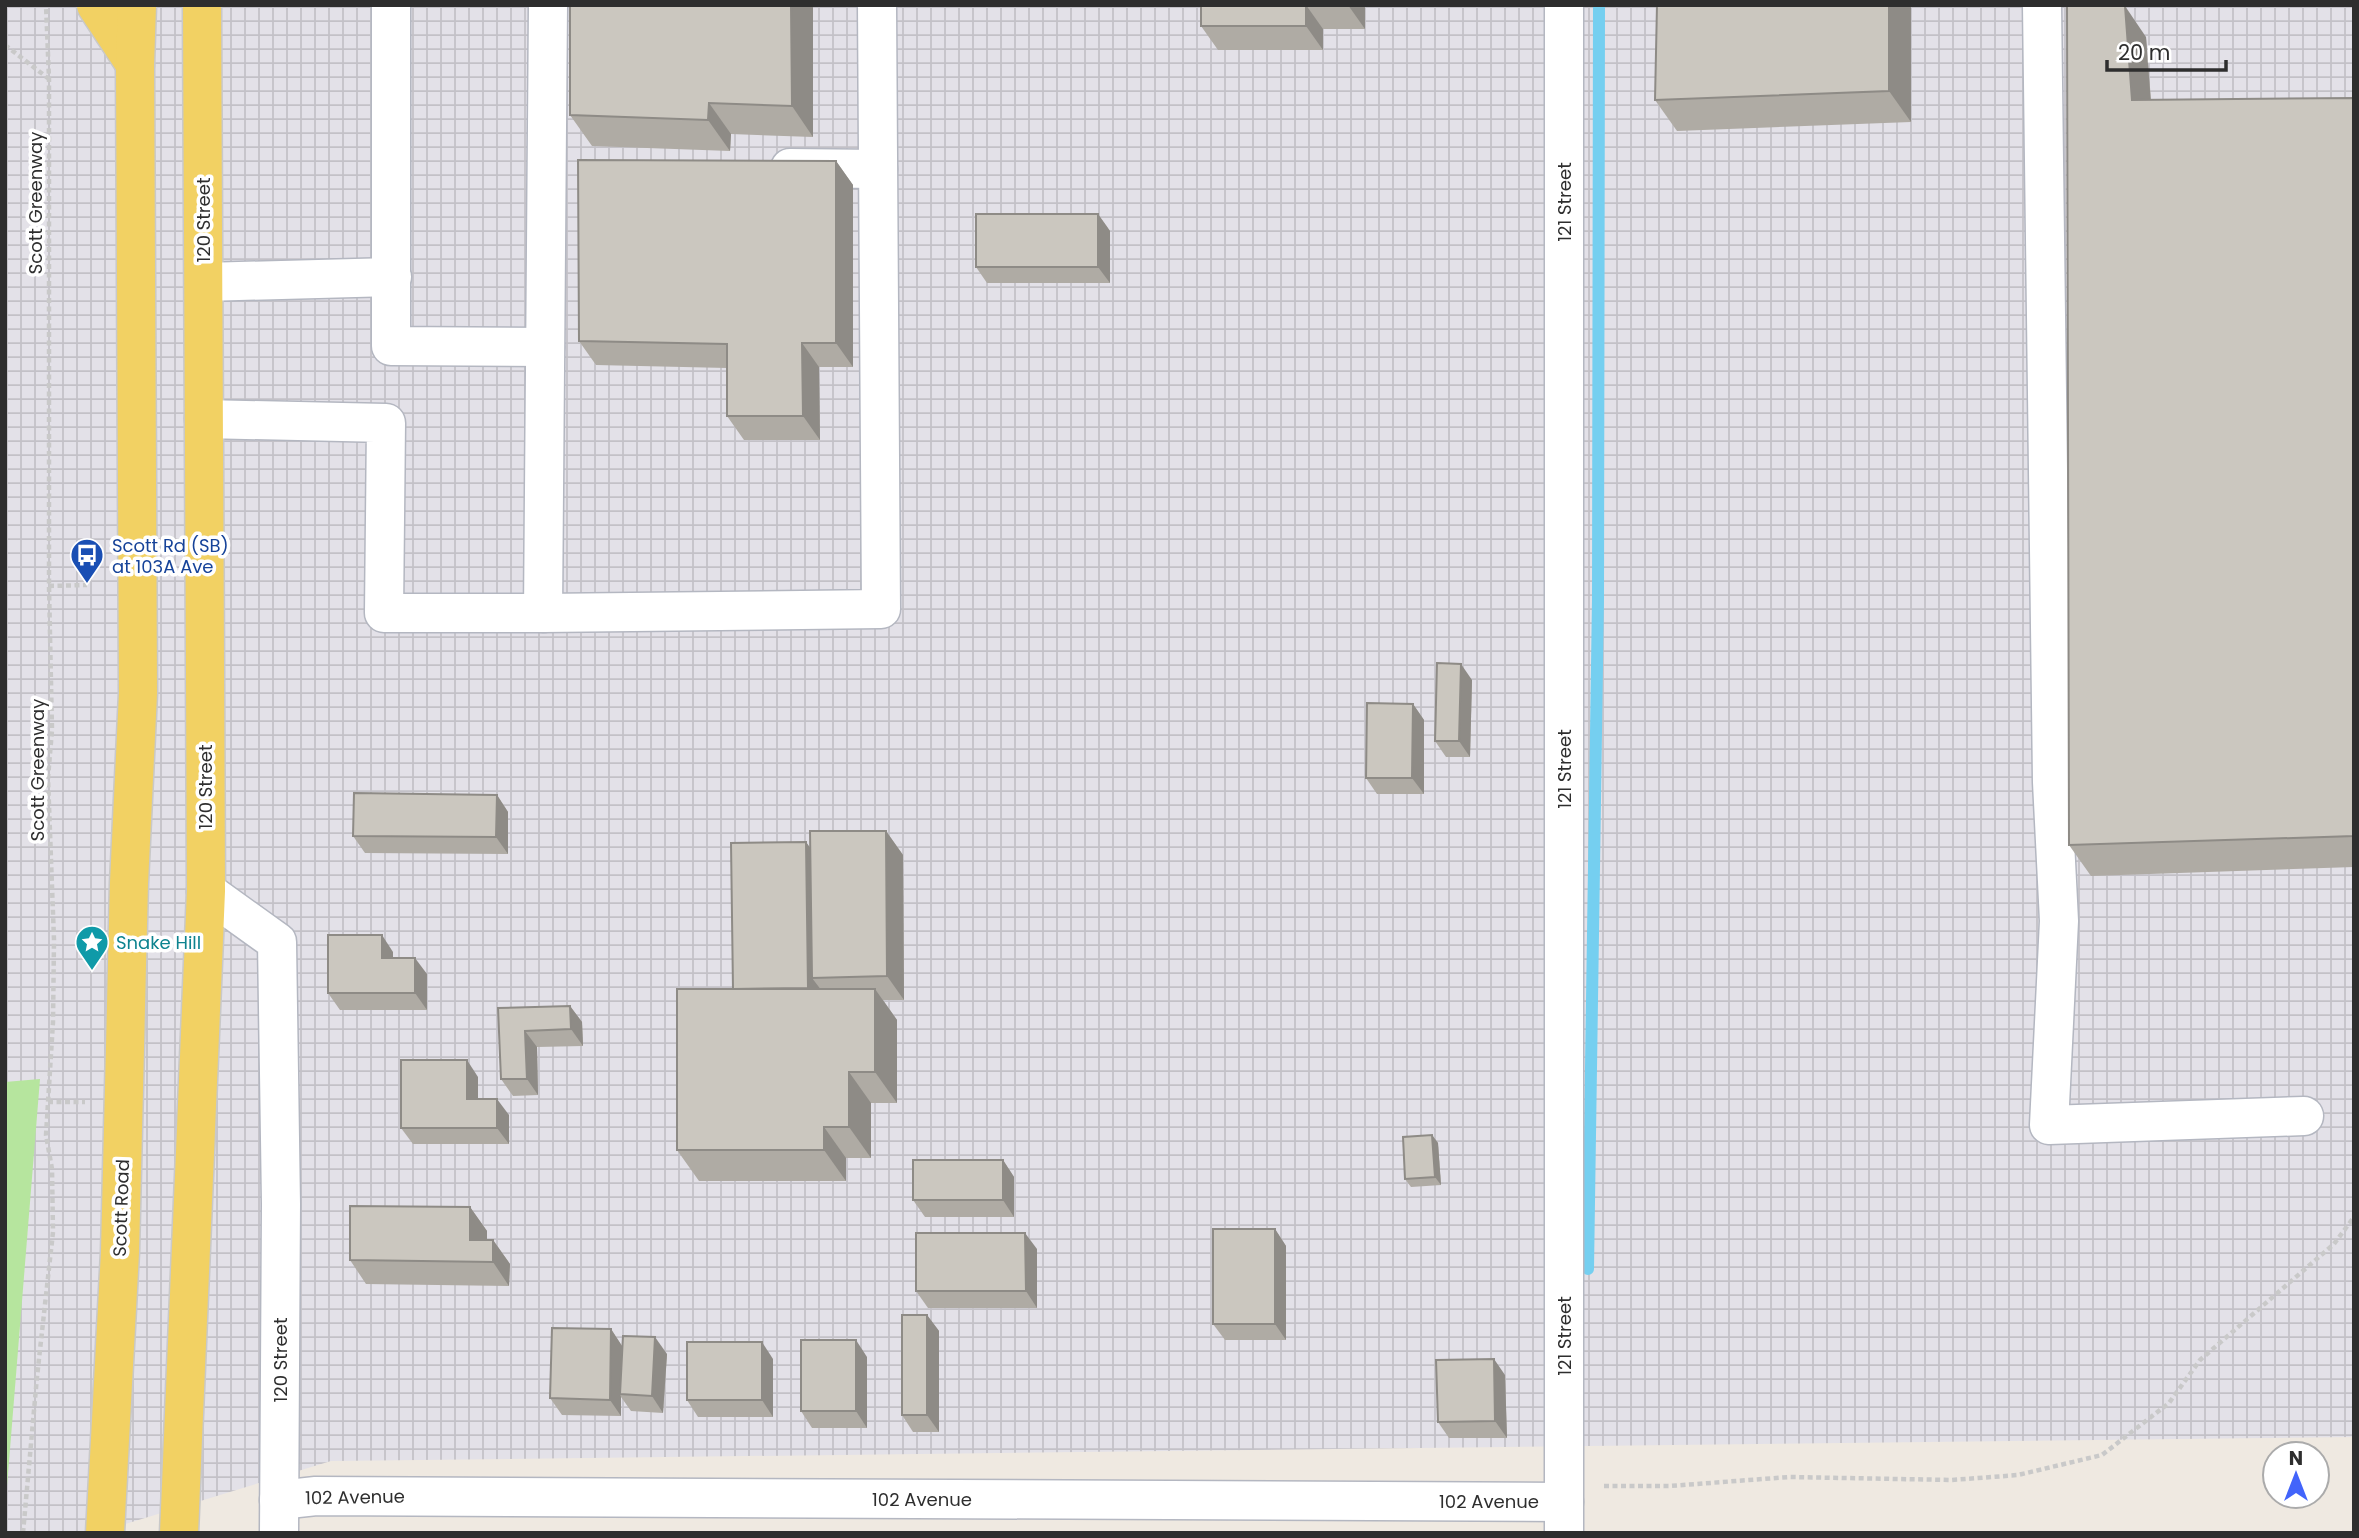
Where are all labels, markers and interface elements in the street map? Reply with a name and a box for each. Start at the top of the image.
scale bar [2107,28,2226,72]
text: 20 m [2118,38,2171,67]
street label: Scott Greenway [23,132,48,274]
street label: 121 Street [1552,162,1577,242]
street label: 120 Street [191,178,216,262]
place label: Scott Rd (SB) at 103A Ave [112,533,229,579]
bus stop icon: Scott Rd (SB) at 103A Ave [68,536,106,585]
street label: Scott Greenway [25,699,50,841]
street label: 121 Street [1552,729,1577,809]
street label: 120 Street [193,745,218,829]
place icon: Snake Hill [73,923,111,972]
place label: Snake Hill [116,930,201,955]
street label: Scott Road [107,1159,135,1257]
street label: 121 Street [1552,1296,1577,1376]
street label: 120 Street [268,1318,293,1402]
north arrow [2261,1440,2331,1510]
text: N [2289,1445,2303,1472]
street label: 102 Avenue [305,1484,405,1510]
street label: 102 Avenue [872,1487,972,1512]
street label: 102 Avenue [1439,1489,1539,1514]

